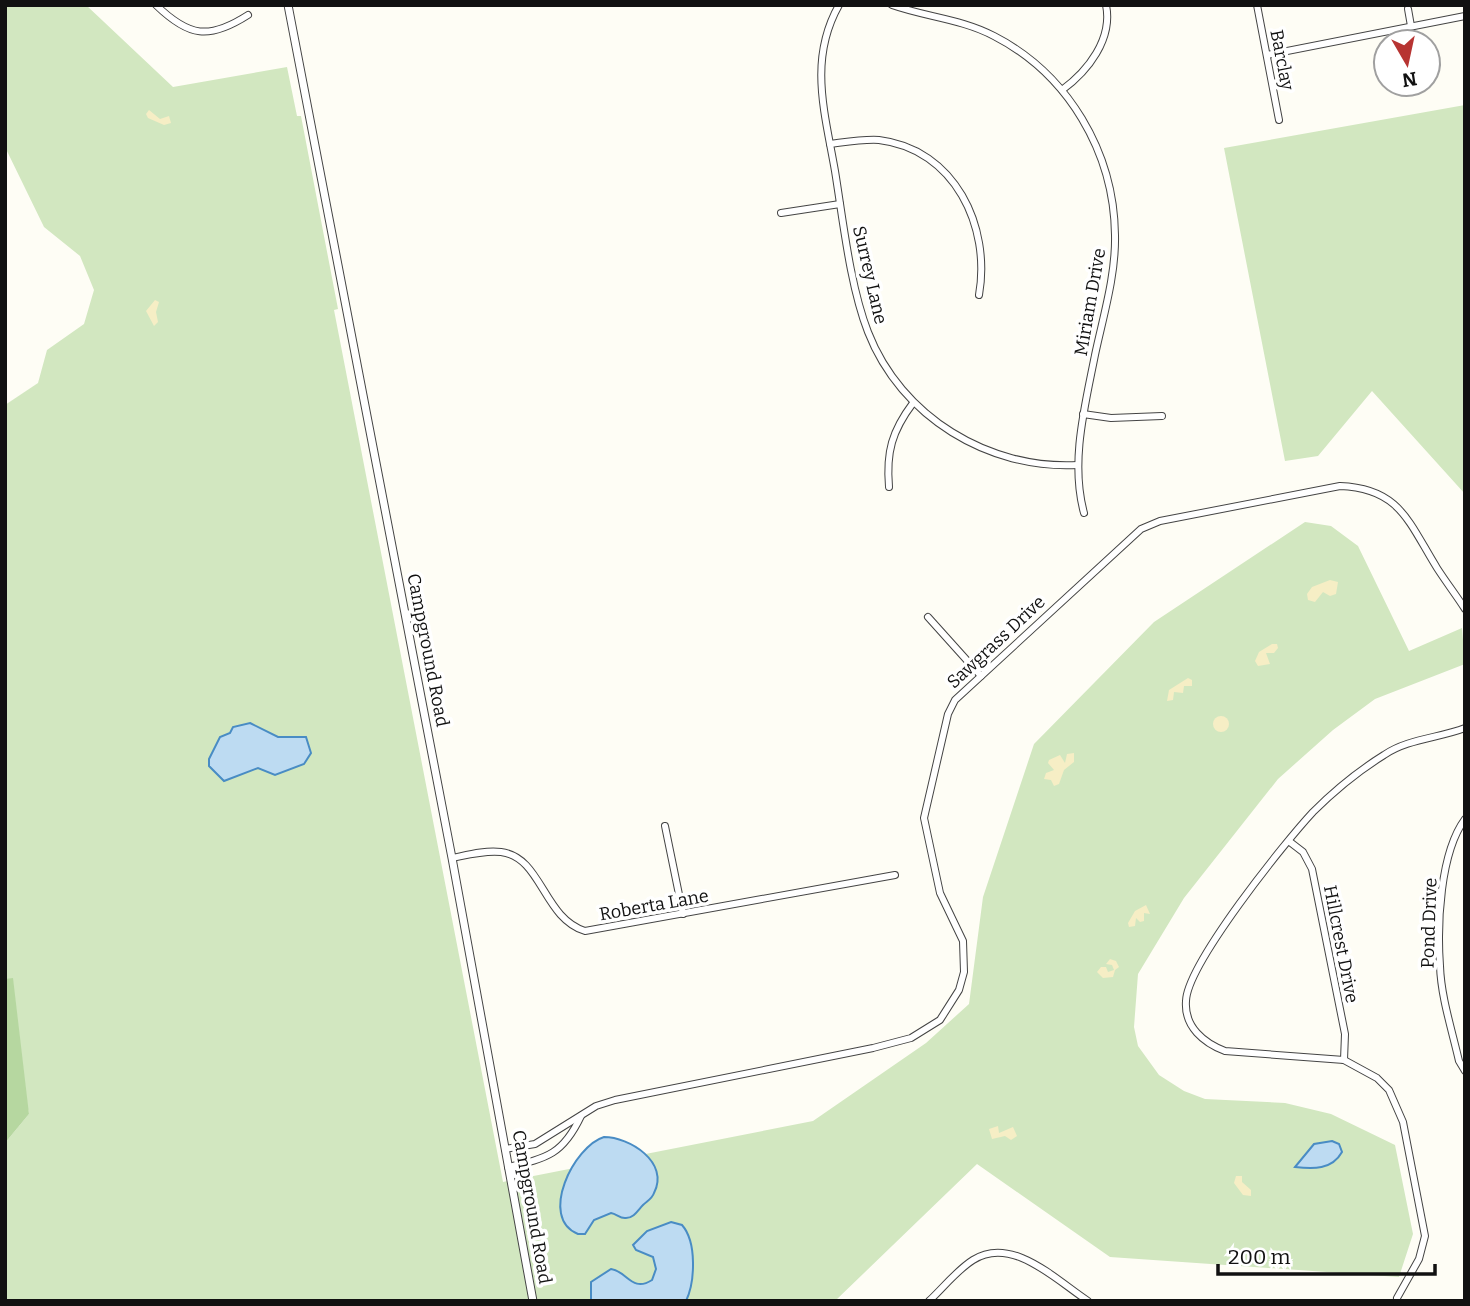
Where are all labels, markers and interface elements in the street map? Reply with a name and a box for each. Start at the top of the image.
street label: Barclay [1265,28,1299,93]
north arrow [1372,28,1442,98]
text: N [1400,67,1419,92]
street label: Surrey Lane [848,224,892,326]
street label: Miriam Drive [1070,246,1110,358]
street label: Campground Road [402,571,454,729]
street label: Sawgrass Drive [942,591,1050,693]
street label: Pond Drive [1416,877,1442,969]
street label: Hillcrest Drive [1319,883,1363,1005]
street label: Roberta Lane [598,885,710,925]
street label: Campground Road [508,1128,556,1286]
scale bar [1218,1232,1435,1276]
text: 200 m [1228,1244,1291,1270]

